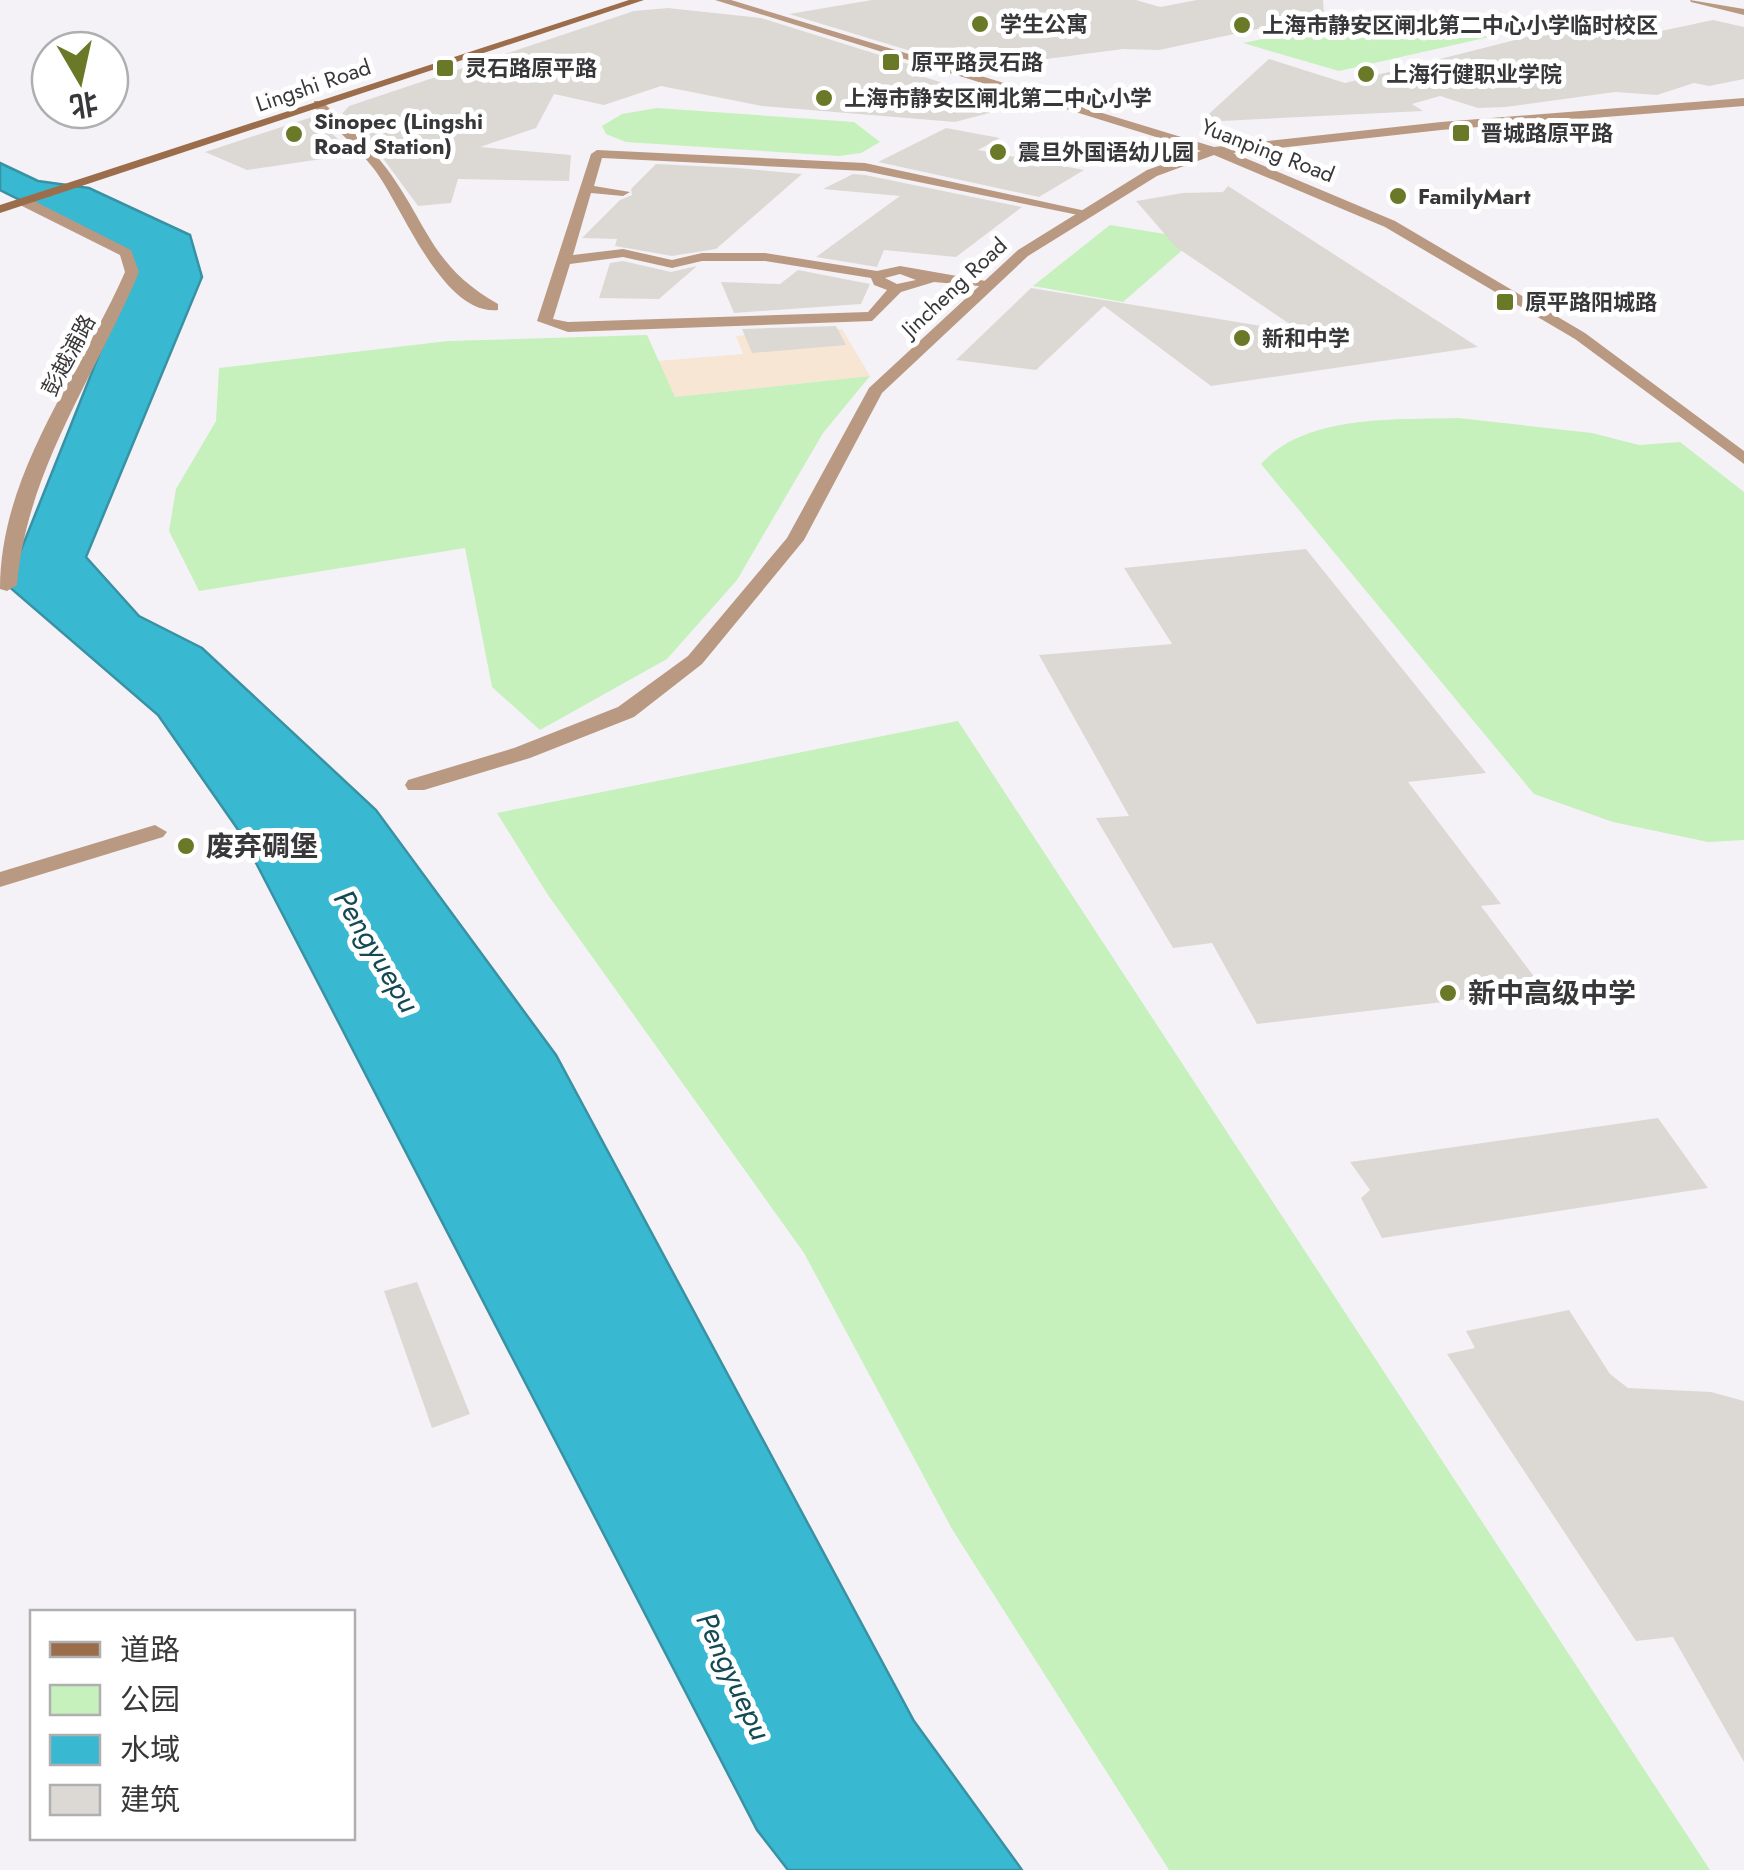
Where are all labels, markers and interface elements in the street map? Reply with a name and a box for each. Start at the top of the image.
place label: 学生公寓 [1000,8,1088,40]
place label: 上海市静安区闸北第二中心小学临时校区 [1262,9,1658,41]
marker: 学生公寓 [969,13,991,35]
marker: 上海市静安区闸北第二中心小学临时校区 [1231,14,1253,36]
north arrow [30,30,130,130]
place label: 原平路灵石路 [911,46,1043,78]
street label: Lingshi Road [251,50,375,120]
marker: 原平路灵石路 [880,51,902,73]
place label: 灵石路原平路 [465,52,597,84]
marker: 灵石路原平路 [434,57,456,79]
place label: 上海行健职业学院 [1386,58,1562,90]
marker: 上海行健职业学院 [1355,63,1377,85]
text: 北 [67,82,101,127]
place label: 上海市静安区闸北第二中心小学 [844,82,1152,114]
marker: 上海市静安区闸北第二中心小学 [813,87,835,109]
place label: Sinopec (Lingshi Road Station) [314,105,483,162]
street label: Yuanping Road [1197,110,1339,190]
place label: 晋城路原平路 [1481,117,1613,149]
marker: 晋城路原平路 [1450,122,1472,144]
marker: Sinopec (Lingshi Road Station) [283,123,305,145]
place label: 震旦外国语幼儿园 [1018,136,1194,168]
marker: 震旦外国语幼儿园 [987,141,1009,163]
place label: FamilyMart [1418,180,1530,212]
marker: FamilyMart [1387,185,1409,207]
street label: Jincheng Road [892,230,1014,346]
place label: 原平路阳城路 [1525,286,1657,318]
marker: 原平路阳城路 [1494,291,1516,313]
street label: 彭越浦路 [33,309,103,401]
place label: 新和中学 [1262,322,1350,354]
marker: 新和中学 [1231,327,1253,349]
place label: 废弃碉堡 [206,826,318,867]
marker: 废弃碉堡 [175,835,197,857]
water label: Pengyuepu [323,881,431,1021]
place label: 新中高级中学 [1468,973,1636,1014]
marker: 新中高级中学 [1437,982,1459,1004]
water label: Pengyuepu [686,1605,782,1747]
legend [30,1610,355,1840]
text: 道路 [120,1628,180,1671]
text: 公园 [120,1678,180,1721]
text: 水域 [120,1728,180,1771]
text: 建筑 [120,1778,180,1821]

